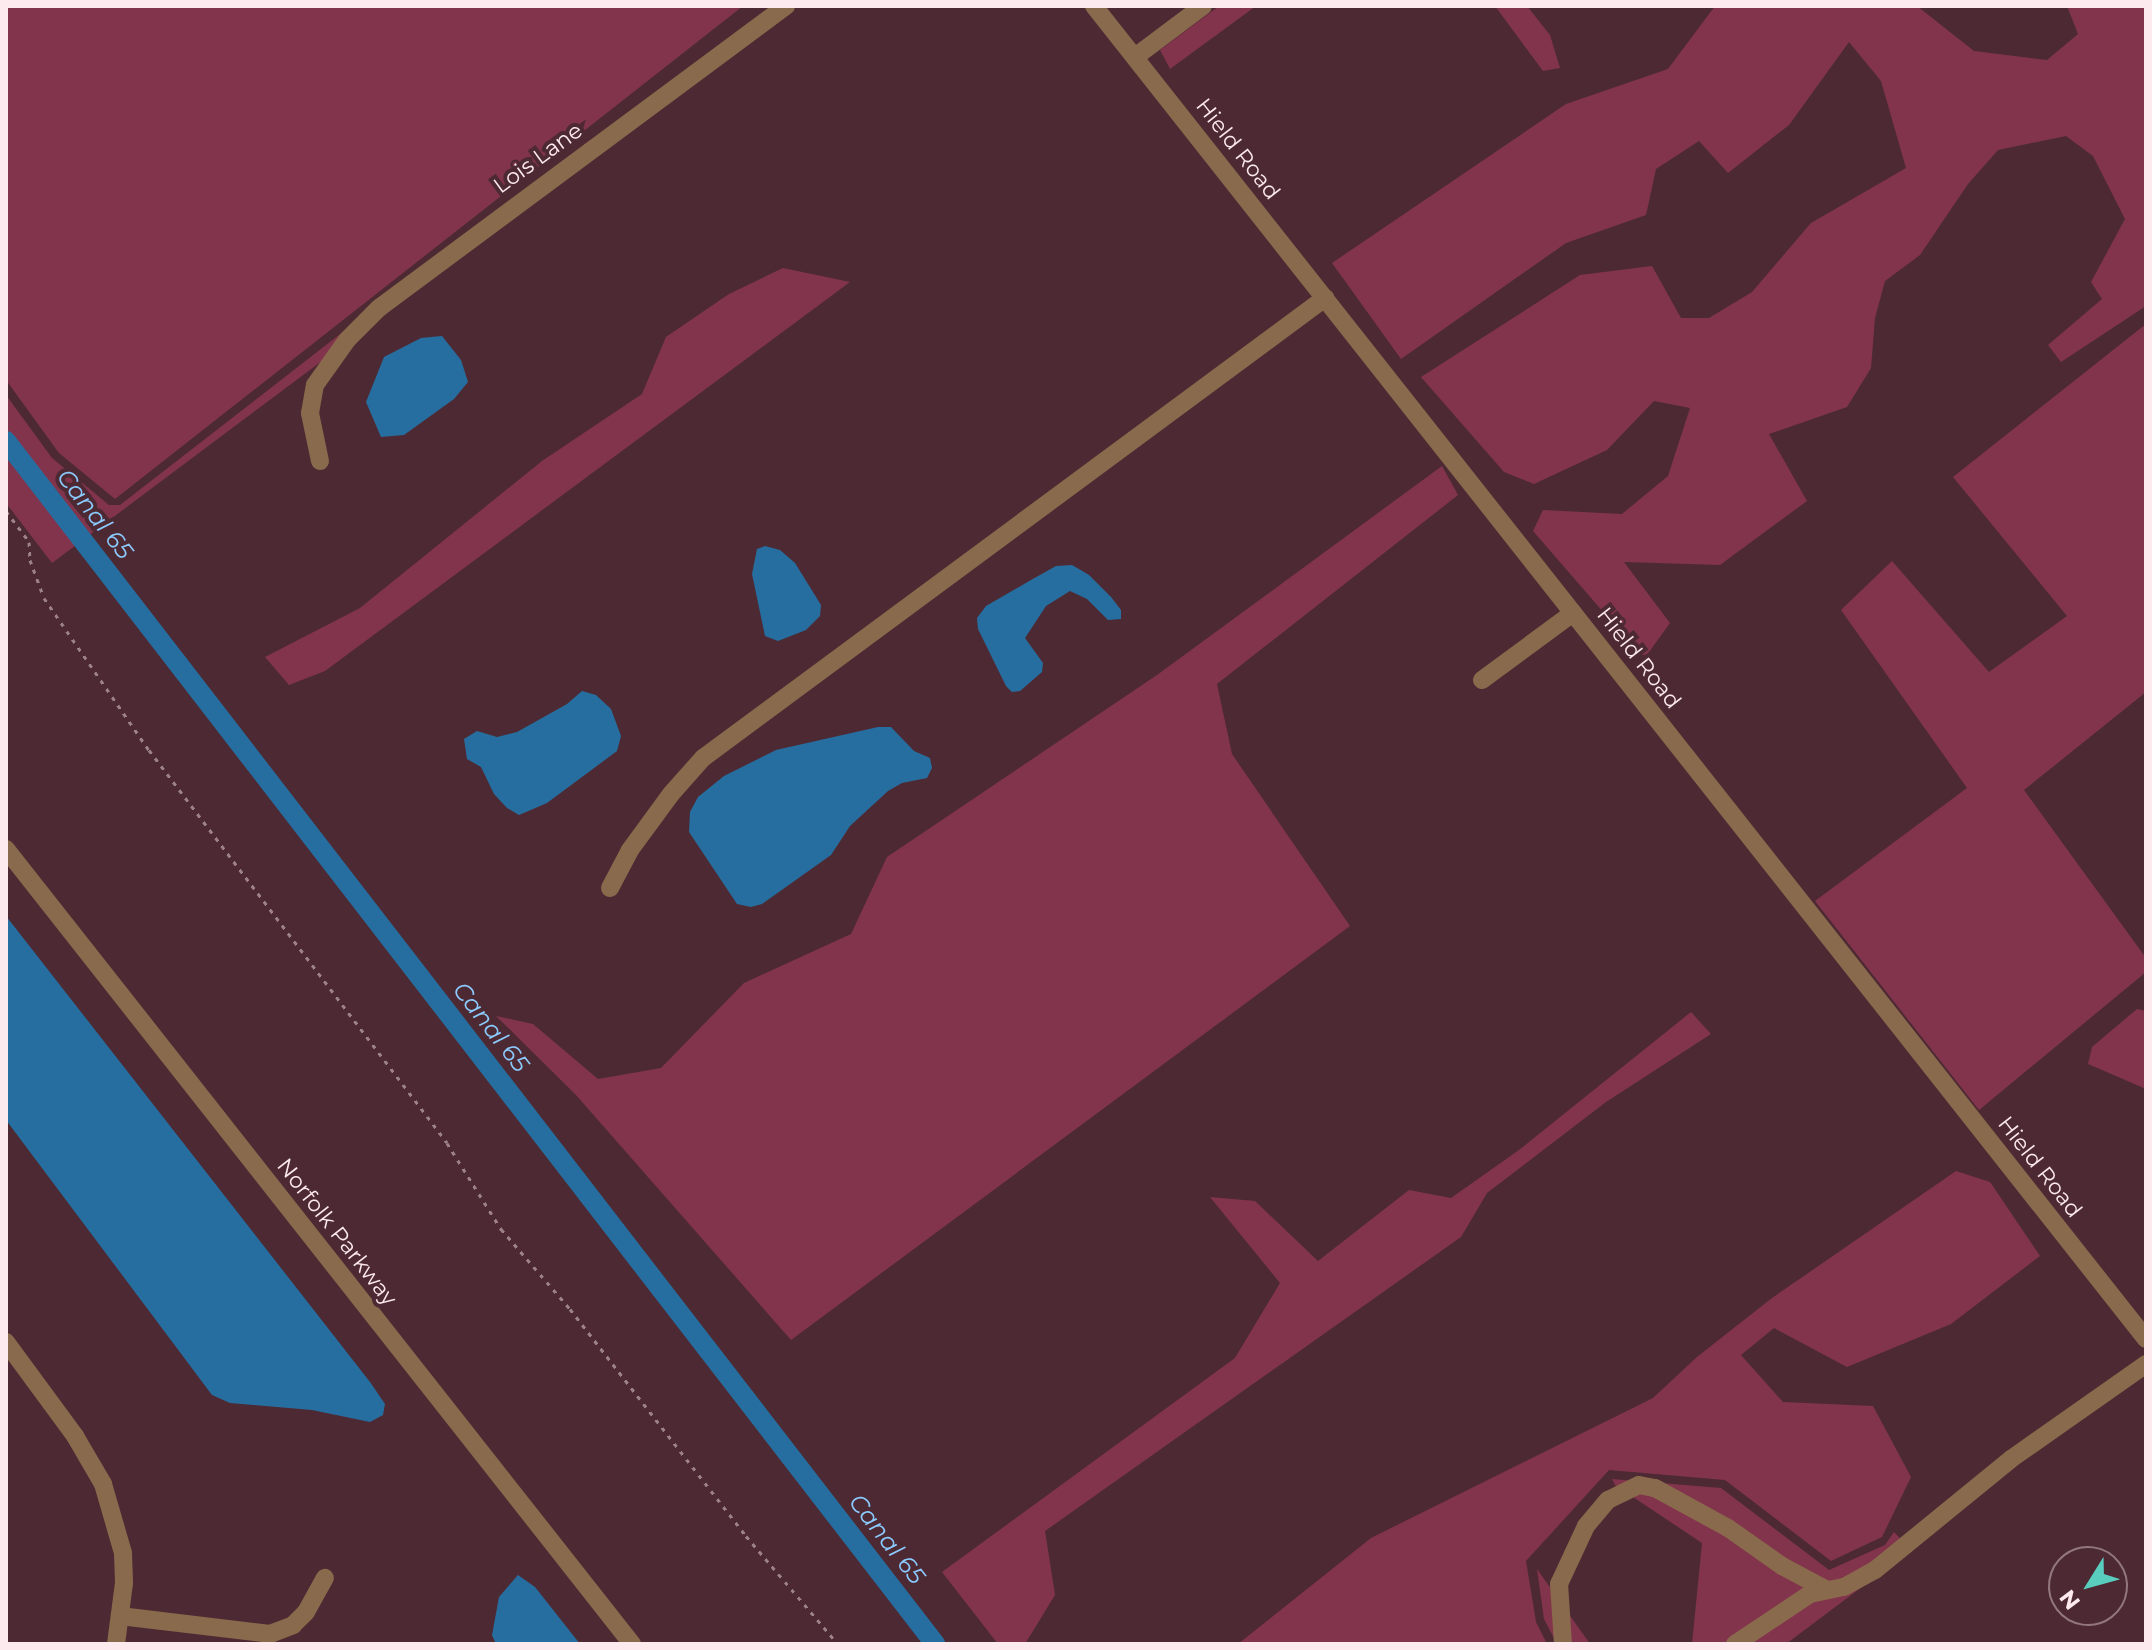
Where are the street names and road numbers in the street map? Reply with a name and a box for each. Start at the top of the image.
street label: Hield Road [1190,93,1286,205]
street label: Lois Lane [489,117,587,199]
street label: Hield Road [1591,602,1687,714]
street label: Hield Road [1992,1111,2088,1223]
street label: Norfolk Parkway [271,1153,403,1311]

